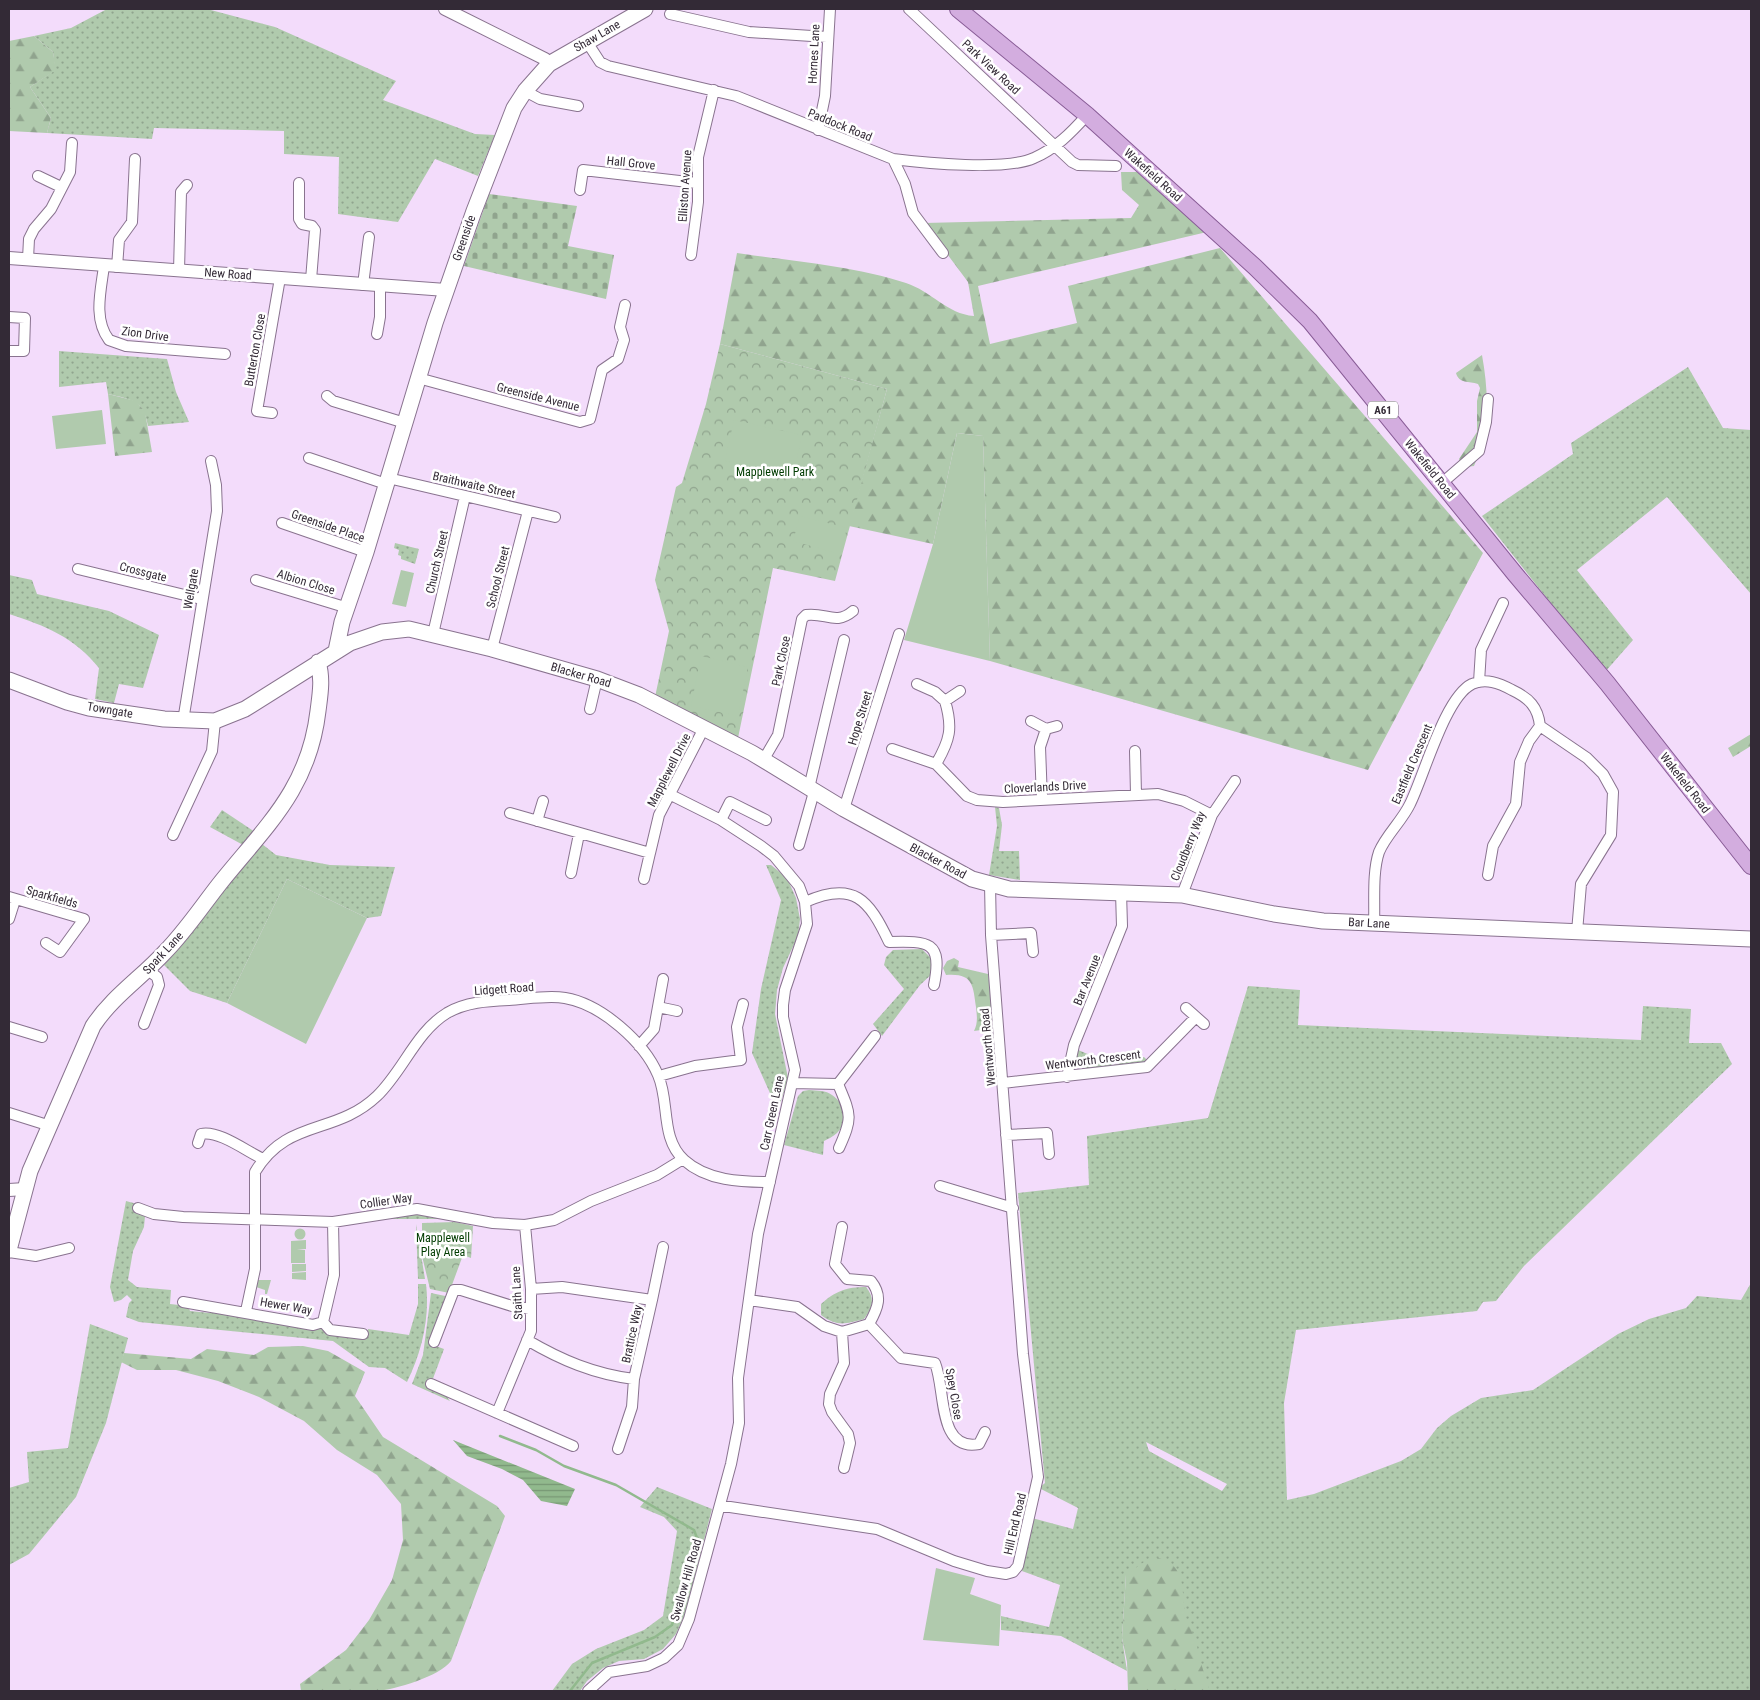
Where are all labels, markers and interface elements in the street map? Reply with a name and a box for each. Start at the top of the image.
street label: Shaw Lane [571,17,623,55]
street label: Hornes Lane [805,23,823,84]
street label: Park View Road [959,37,1023,97]
street label: Paddock Road [806,106,874,144]
street label: Wakefield Road [1121,145,1185,205]
street label: Elliston Avenue [675,149,695,223]
street label: Hall Grove [606,153,656,173]
street label: Greenside [450,213,478,263]
street label: New Road [204,265,252,283]
street label: Butterton Close [242,312,268,388]
street label: Zion Drive [120,324,170,344]
street label: Greenside Avenue [495,380,581,414]
road number: A61 [1368,402,1398,418]
street label: Wakefield Road [1402,436,1458,502]
park label: Mapplewell Park [736,465,815,479]
street label: Braithwaite Street [431,469,517,501]
street label: Greenside Place [290,507,367,545]
street label: Church Street [423,529,451,595]
street label: School Street [484,544,513,609]
street label: Crossgate [118,559,168,585]
street label: Wellgate [181,567,202,610]
street label: Albion Close [275,567,337,598]
street label: Park Close [769,634,793,687]
street label: Blacker Road [549,660,613,690]
street label: Hope Street [845,689,875,747]
street label: Towngate [86,699,134,721]
street label: Eastfield Crescent [1389,721,1435,806]
street label: Mapplewell Drive [644,731,694,809]
street label: Wakefield Road [1657,750,1713,816]
street label: Cloverlands Drive [1004,778,1087,796]
street label: Cloudberry Way [1168,809,1208,883]
street label: Blacker Road [907,840,969,882]
street label: Sparkfields [25,883,79,911]
street label: Bar Lane [1348,915,1391,931]
street label: Spark Lane [140,929,186,977]
street label: Bar Avenue [1071,952,1104,1007]
street label: Lidgett Road [474,980,534,998]
street label: Wentworth Road [978,1008,998,1086]
street label: Wentworth Crescent [1045,1047,1142,1073]
street label: Carr Green Lane [757,1074,787,1152]
street label: Collier Way [359,1190,413,1212]
park label: Mapplewell Play Area [416,1231,470,1259]
street label: Staith Lane [509,1266,525,1320]
street label: Hewer Way [259,1295,313,1317]
street label: Brattice Way [619,1304,645,1364]
street label: Spey Close [943,1367,965,1421]
street label: Hill End Road [1001,1492,1029,1556]
street label: Swallow Hill Road [668,1537,704,1622]

